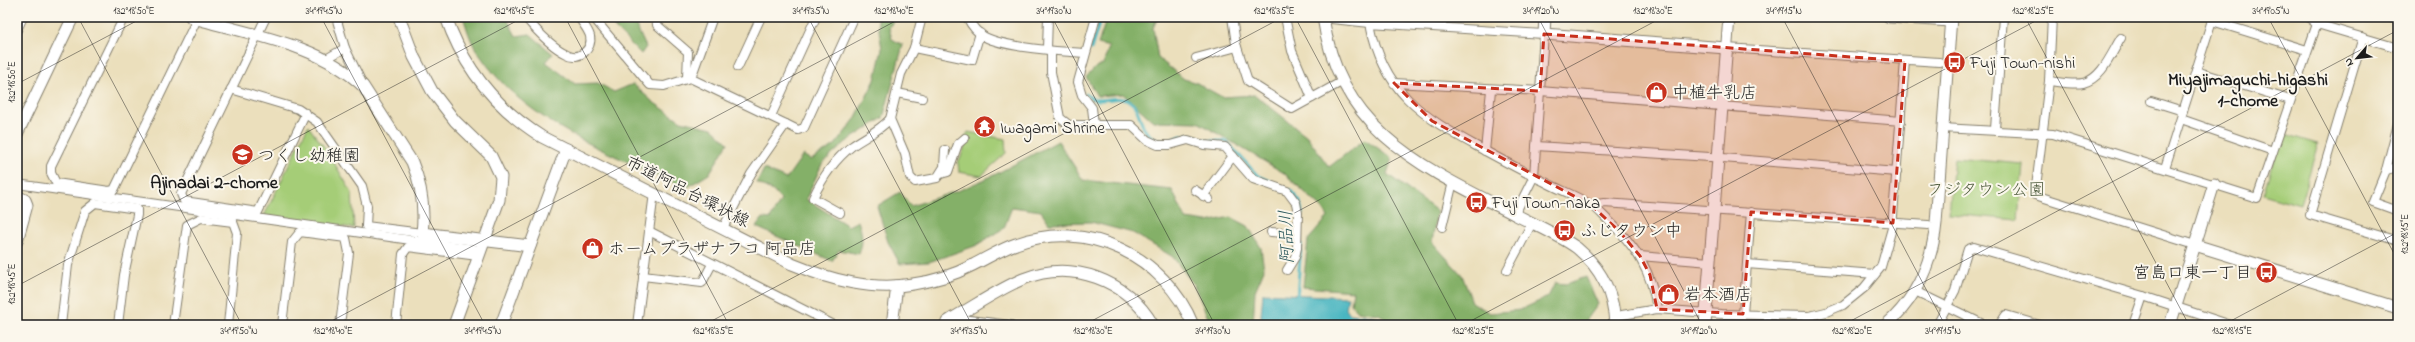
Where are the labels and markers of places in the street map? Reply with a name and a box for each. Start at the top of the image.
bus stop icon: Fuji Town-nishi [1941,49,1967,75]
place label: Fuji Town-nishi [1969,51,2075,76]
shop icon: 中植牛乳店 [1643,79,1669,105]
place label: 中植牛乳店 [1672,81,1757,106]
temple icon: Iwagami Shrine [972,114,998,140]
place label: Iwagami Shrine [1000,116,1105,143]
school or university icon: つくし幼稚園 [230,142,256,168]
place label: つくし幼稚園 [258,144,360,169]
bus stop icon: Fuji Town-naka [1463,189,1489,215]
place label: Fuji Town-naka [1491,191,1600,216]
bus stop icon: ふじタウン中 [1551,217,1577,243]
place label: ふじタウン中 [1580,219,1682,244]
shop icon: ホームプラザナフコ 阿品店 [579,235,605,261]
place label: ホームプラザナフコ 阿品店 [608,237,816,262]
bus stop icon: 宮島口東一丁目 [2254,259,2280,285]
place label: 宮島口東一丁目 [2133,261,2252,286]
shop icon: 岩本酒店 [1656,281,1682,307]
place label: 岩本酒店 [1684,283,1752,308]

